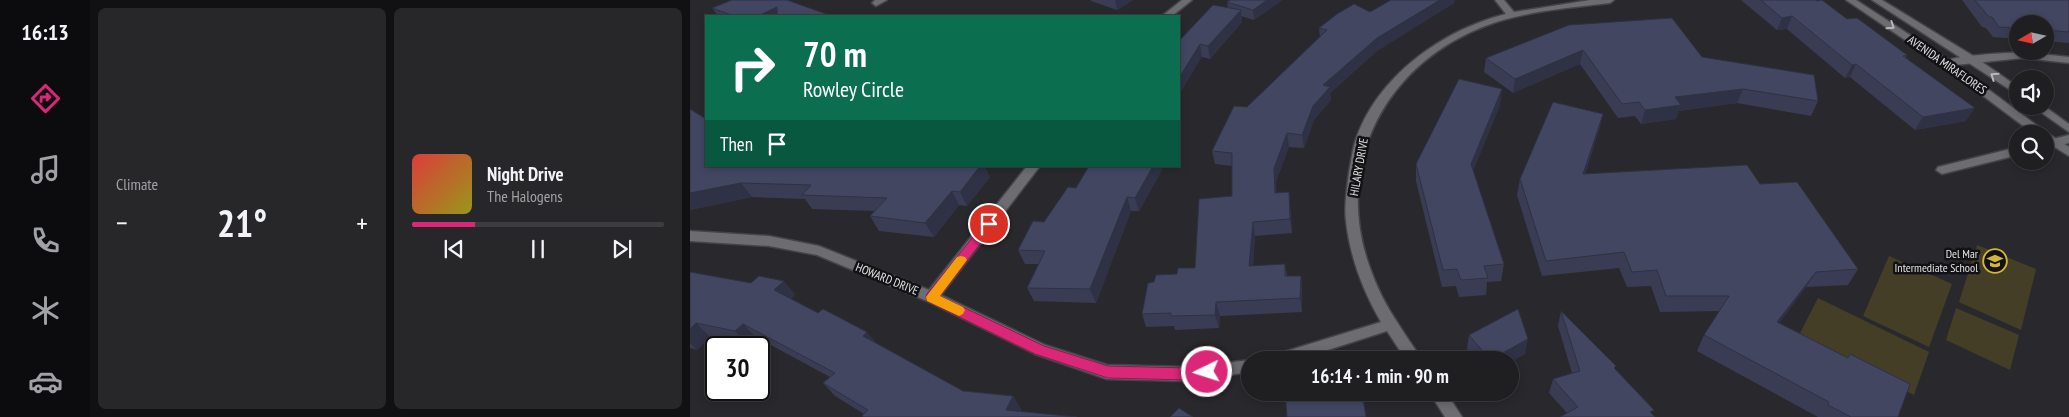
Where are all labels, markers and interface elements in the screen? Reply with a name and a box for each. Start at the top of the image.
north arrow [2009,15,2054,60]
map controls [2009,15,2054,170]
text: 16:13 [21,18,69,46]
one-way arrow [1885,20,1895,29]
text: 70 m [803,31,867,77]
street label: AVENIDA MIRAFLORES [1905,32,1989,97]
icon: right [720,35,785,100]
button: sound [2009,70,2054,115]
one-way arrow [1990,73,2000,82]
text: Rowley Circle [803,75,904,103]
icon: directions [28,81,63,116]
button: search [2009,125,2054,170]
icon: arrive [763,130,791,158]
text: Then [720,132,753,156]
street label: HILARY DRIVE [1346,137,1371,197]
icon: music [28,152,63,187]
text: Night Drive [487,162,564,186]
text: Climate [116,174,158,194]
text: The Halogens [487,186,563,206]
text: 21° [217,198,267,247]
pin [968,203,1010,245]
text: − [116,204,128,241]
text: + [356,204,368,241]
icon: arrive [975,210,1003,238]
icon: phone [28,223,63,258]
icon: previous [440,235,468,263]
icon: pause [524,235,552,263]
icon: next [608,235,636,263]
place label: Del Mar Intermediate School [1895,246,1979,275]
school or university icon: Del Mar Intermediate School [1982,248,2008,274]
street label: HOWARD DRIVE [854,259,921,298]
icon: climate [28,293,63,328]
speed limit sign: 30 [705,336,770,401]
position arrow [1180,345,1232,397]
icon: car [28,364,63,399]
text: 16:14 · 1 min · 90 m [1311,364,1449,388]

